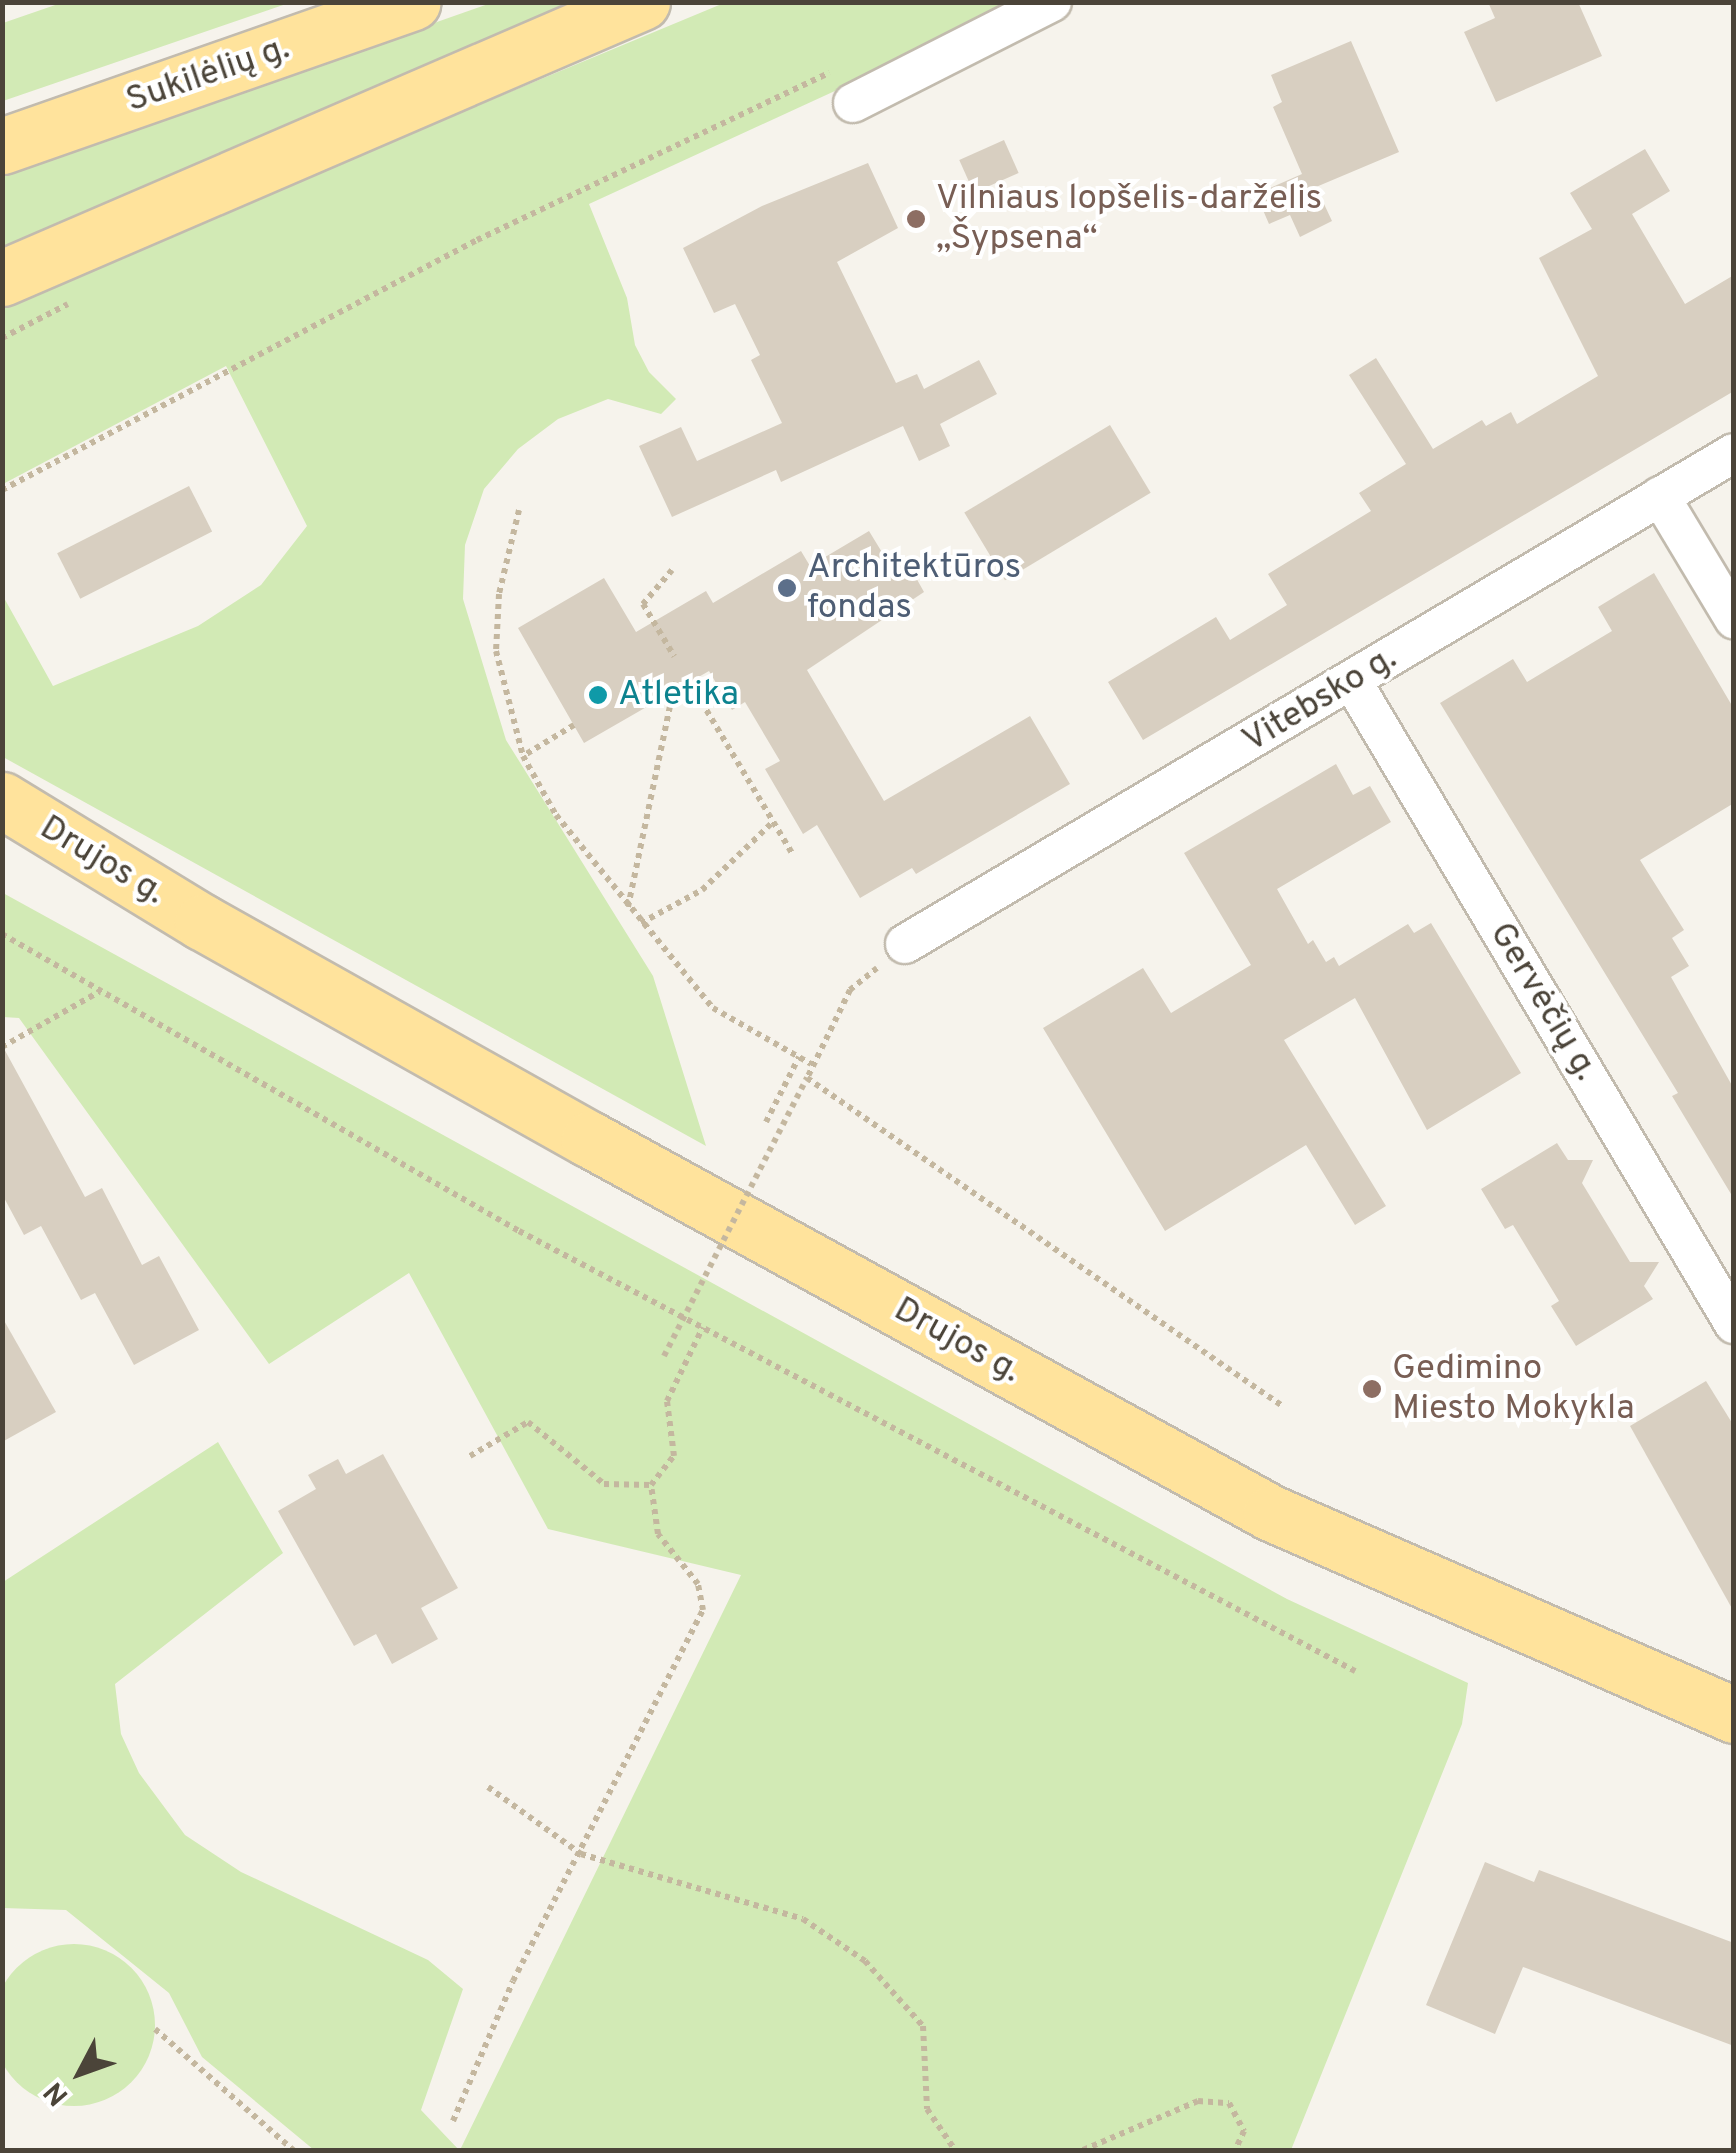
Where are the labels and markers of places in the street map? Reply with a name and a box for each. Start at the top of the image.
place label: Vilniaus lopšelis-darželis „Šypsena“ [936,178,1322,260]
marker: Vilniaus lopšelis-darželis „Šypsena“ [905,208,927,230]
place label: Architektūros fondas [807,547,1021,629]
marker: Architektūros fondas [776,577,798,599]
place label: Atletika [618,674,739,716]
marker: Atletika [587,684,609,706]
place label: Gedimino Miesto Mokykla [1392,1348,1635,1430]
marker: Gedimino Miesto Mokykla [1361,1378,1383,1400]

